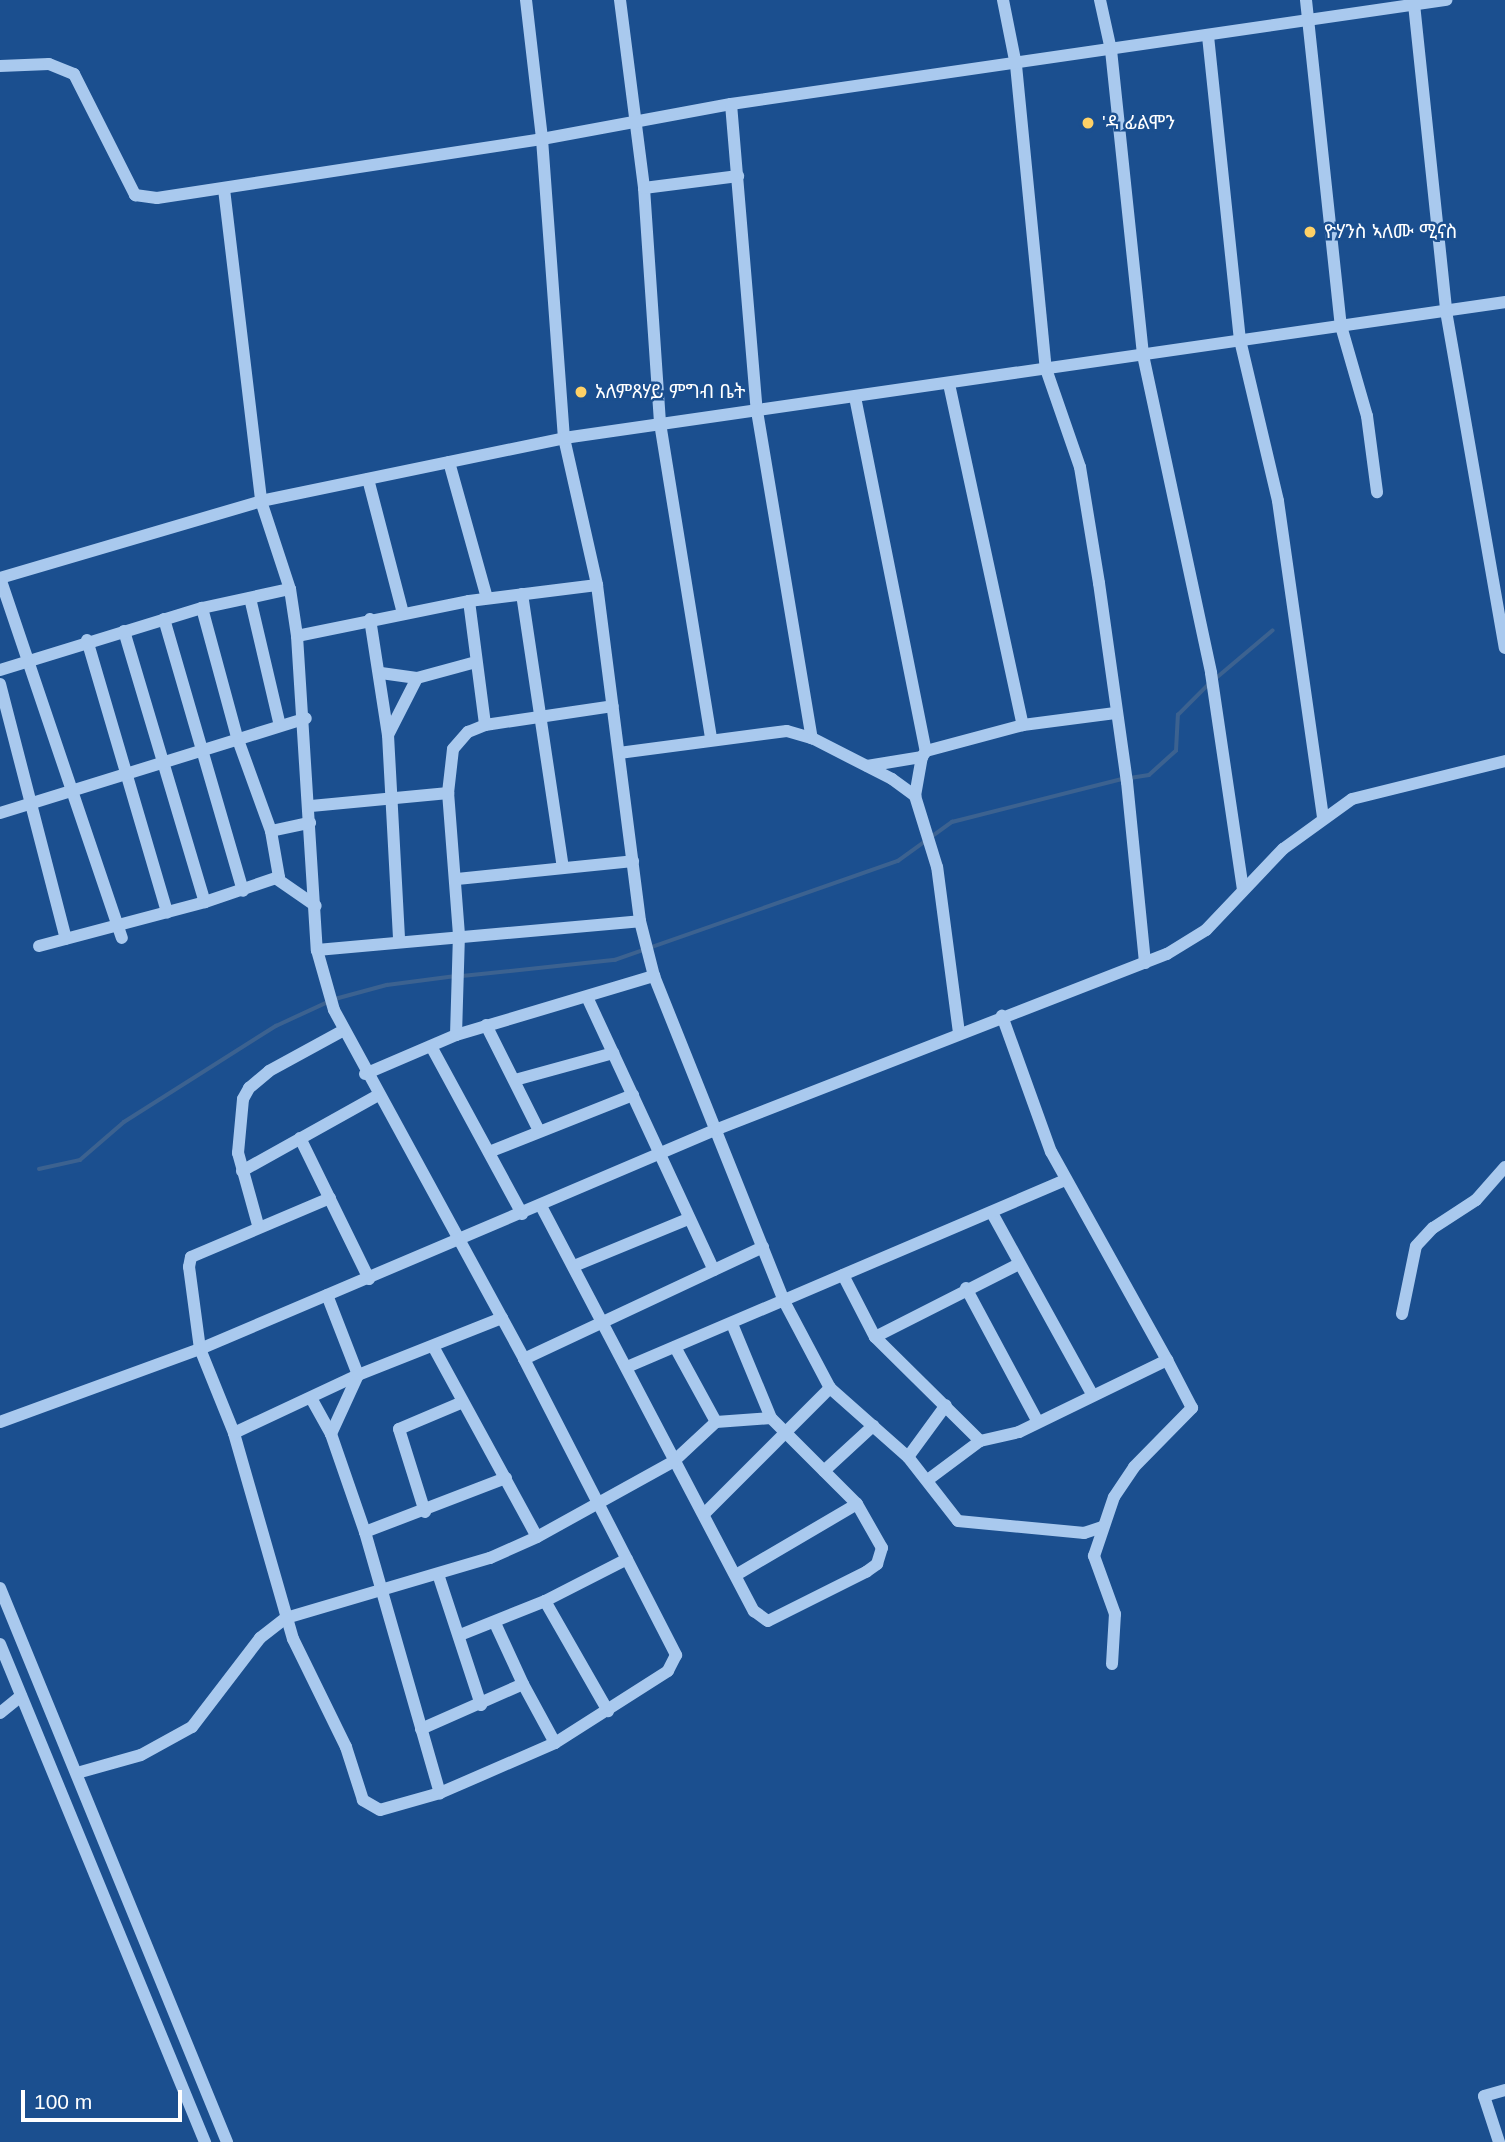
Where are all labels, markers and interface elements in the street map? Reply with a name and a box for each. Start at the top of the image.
place label: 'ዳ ፊልሞን [1102,112,1175,134]
marker: 'ዳ ፊልሞን [1080,115,1096,131]
place label: ዮሃንስ ኣለሙ ሚናስ [1324,221,1457,243]
marker: ዮሃንስ ኣለሙ ሚናስ [1302,224,1318,240]
place label: አለምጸሃይ ምግብ ቤት [595,381,745,403]
marker: አለምጸሃይ ምግብ ቤት [573,384,589,400]
scale bar [24,2076,186,2120]
text: 100 m [34,2090,92,2113]

